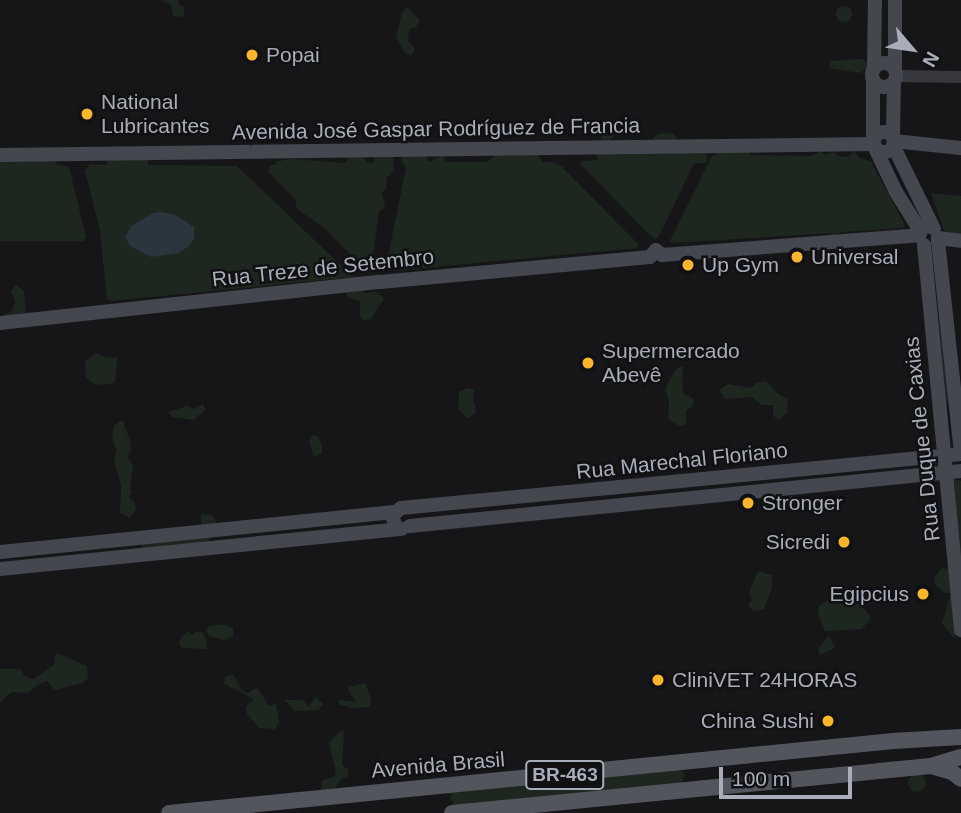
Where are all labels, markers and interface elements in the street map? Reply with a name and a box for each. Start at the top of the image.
north arrow [877,14,947,84]
place label: Popai [266,42,320,68]
marker: Popai [244,47,260,63]
text: N [918,48,943,71]
place label: National Lubricantes [101,89,210,139]
marker: National Lubricantes [79,106,95,122]
street label: Avenida José Gaspar Rodríguez de Francia [232,113,640,145]
street label: Rua Treze de Setembro [211,244,435,292]
place label: Universal [811,244,899,270]
marker: Universal [789,249,805,265]
place label: Up Gym [702,252,779,278]
marker: Up Gym [680,257,696,273]
street label: Rua Duque de Caxias [899,336,945,542]
place label: Supermercado Abevê [602,338,740,388]
marker: Supermercado Abevê [580,355,596,371]
street label: Rua Marechal Floriano [575,437,789,485]
place label: Stronger [762,490,843,516]
marker: Stronger [740,495,756,511]
place label: Sicredi [766,529,830,555]
marker: Sicredi [836,534,852,550]
place label: Egipcius [830,581,909,607]
marker: Egipcius [915,586,931,602]
place label: CliniVET 24HORAS [672,667,858,693]
marker: CliniVET 24HORAS [650,672,666,688]
place label: China Sushi [701,708,814,734]
marker: China Sushi [820,713,836,729]
street label: Avenida Brasil [370,747,506,783]
scale bar [723,754,856,798]
road number: BR-463 [525,760,605,790]
text: 100 m [732,767,790,790]

